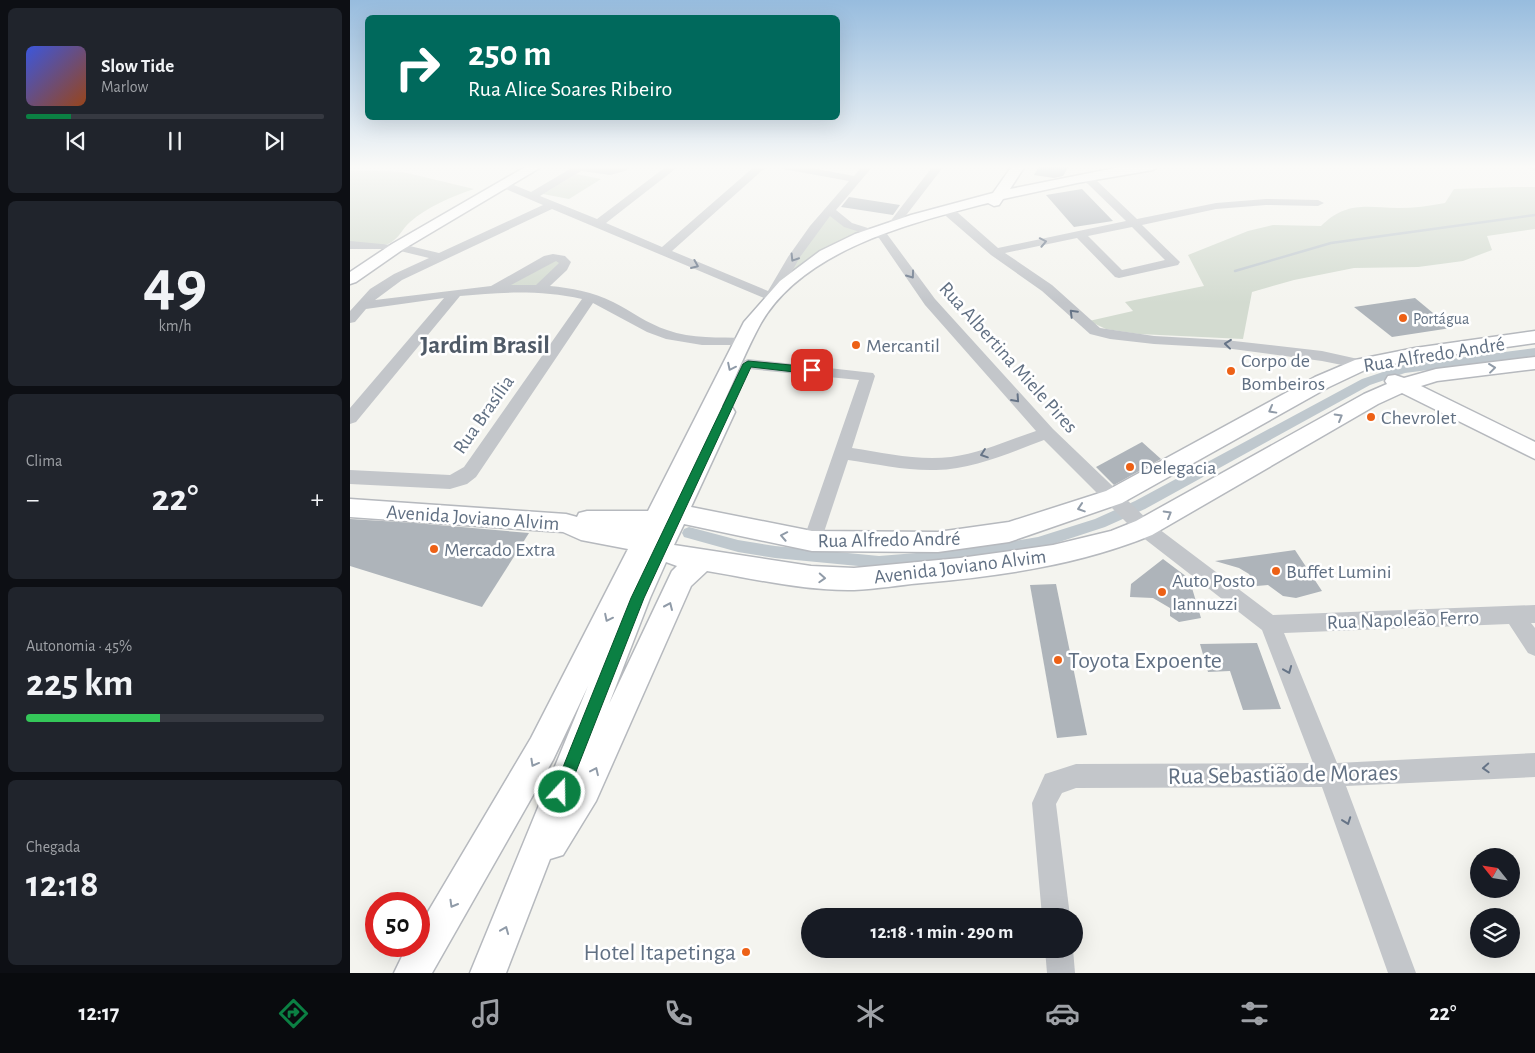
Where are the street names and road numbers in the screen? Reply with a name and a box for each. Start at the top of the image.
street label: Rua Albertina Miele Pires [935,278,1081,437]
street label: Rua Alfredo André [1362,334,1506,376]
street label: Rua Brasília [450,372,518,457]
street label: Avenida Joviano Alvim [386,502,560,534]
street label: Rua Alfredo André [817,529,961,551]
street label: Avenida Joviano Alvim [873,546,1047,587]
street label: Rua Napoleão Ferro [1327,607,1480,633]
street label: Rua Sebastião de Moraes [1168,761,1399,789]

